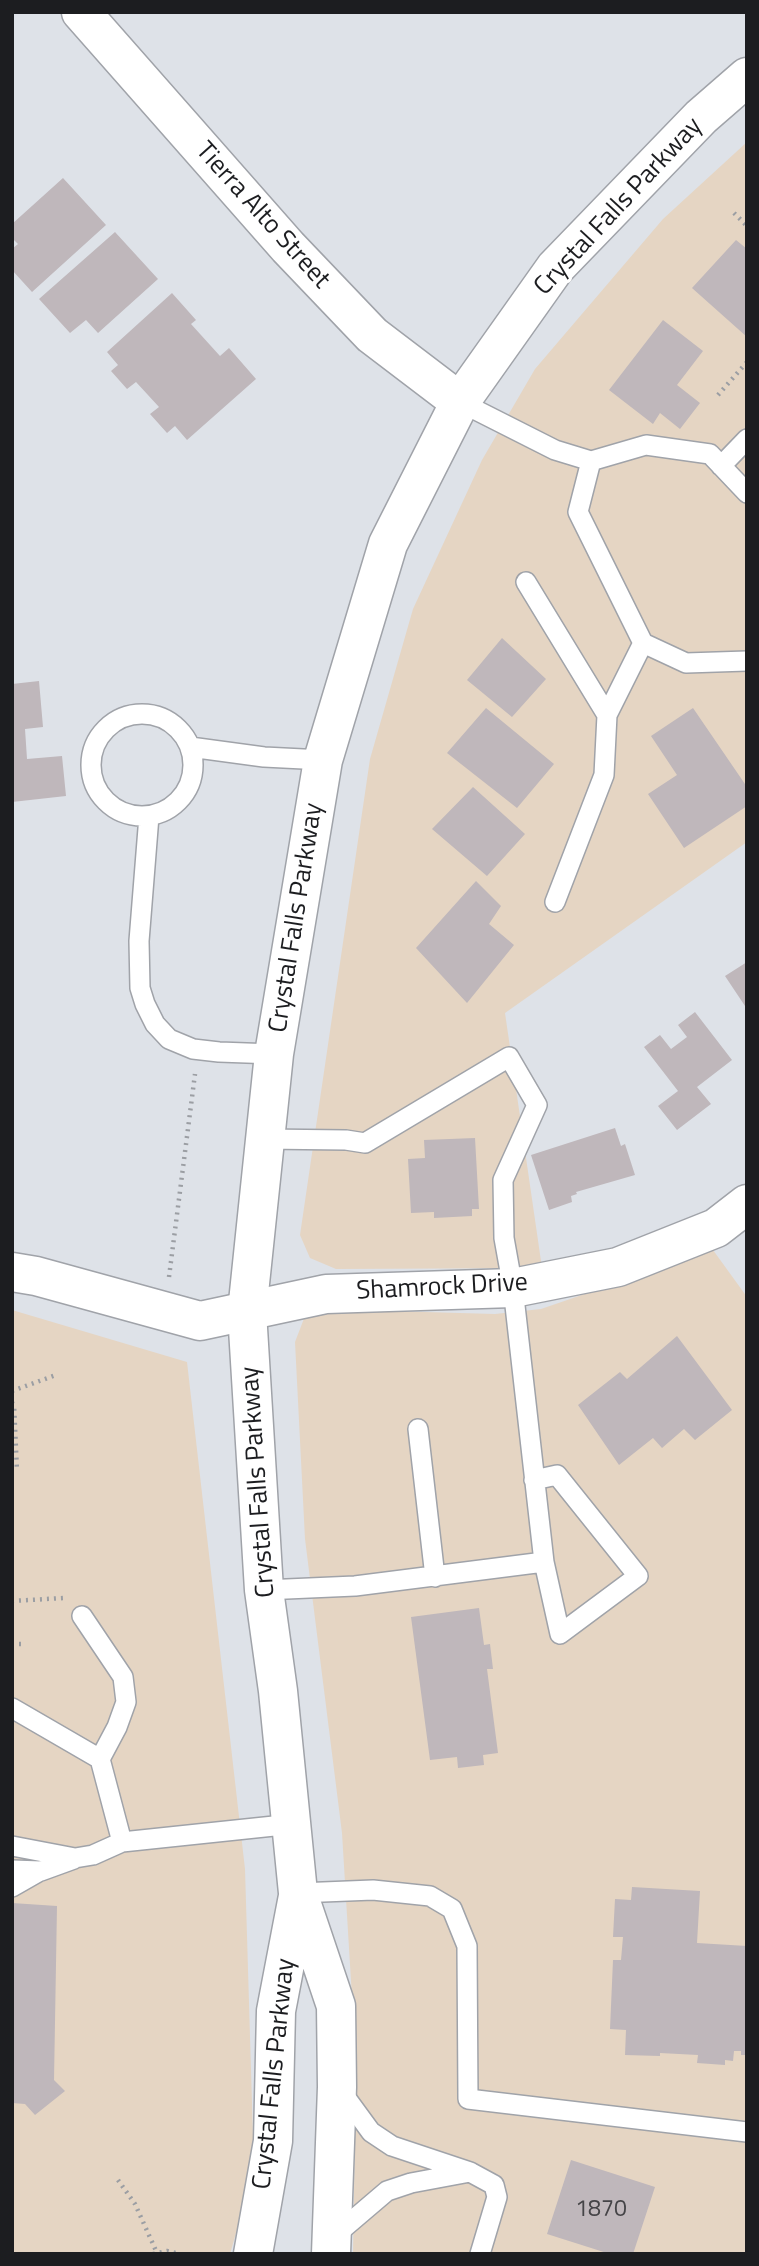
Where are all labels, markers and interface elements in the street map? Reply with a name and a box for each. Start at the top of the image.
street label: Crystal Falls Parkway [528,112,710,302]
street label: Tierra Alto Street [188,136,336,296]
street label: Crystal Falls Parkway [263,801,331,1035]
street label: Shamrock Drive [355,1268,529,1308]
street label: Crystal Falls Parkway [235,1365,283,1599]
street label: Crystal Falls Parkway [247,1957,303,2191]
house number: 1870 [575,2196,627,2224]

